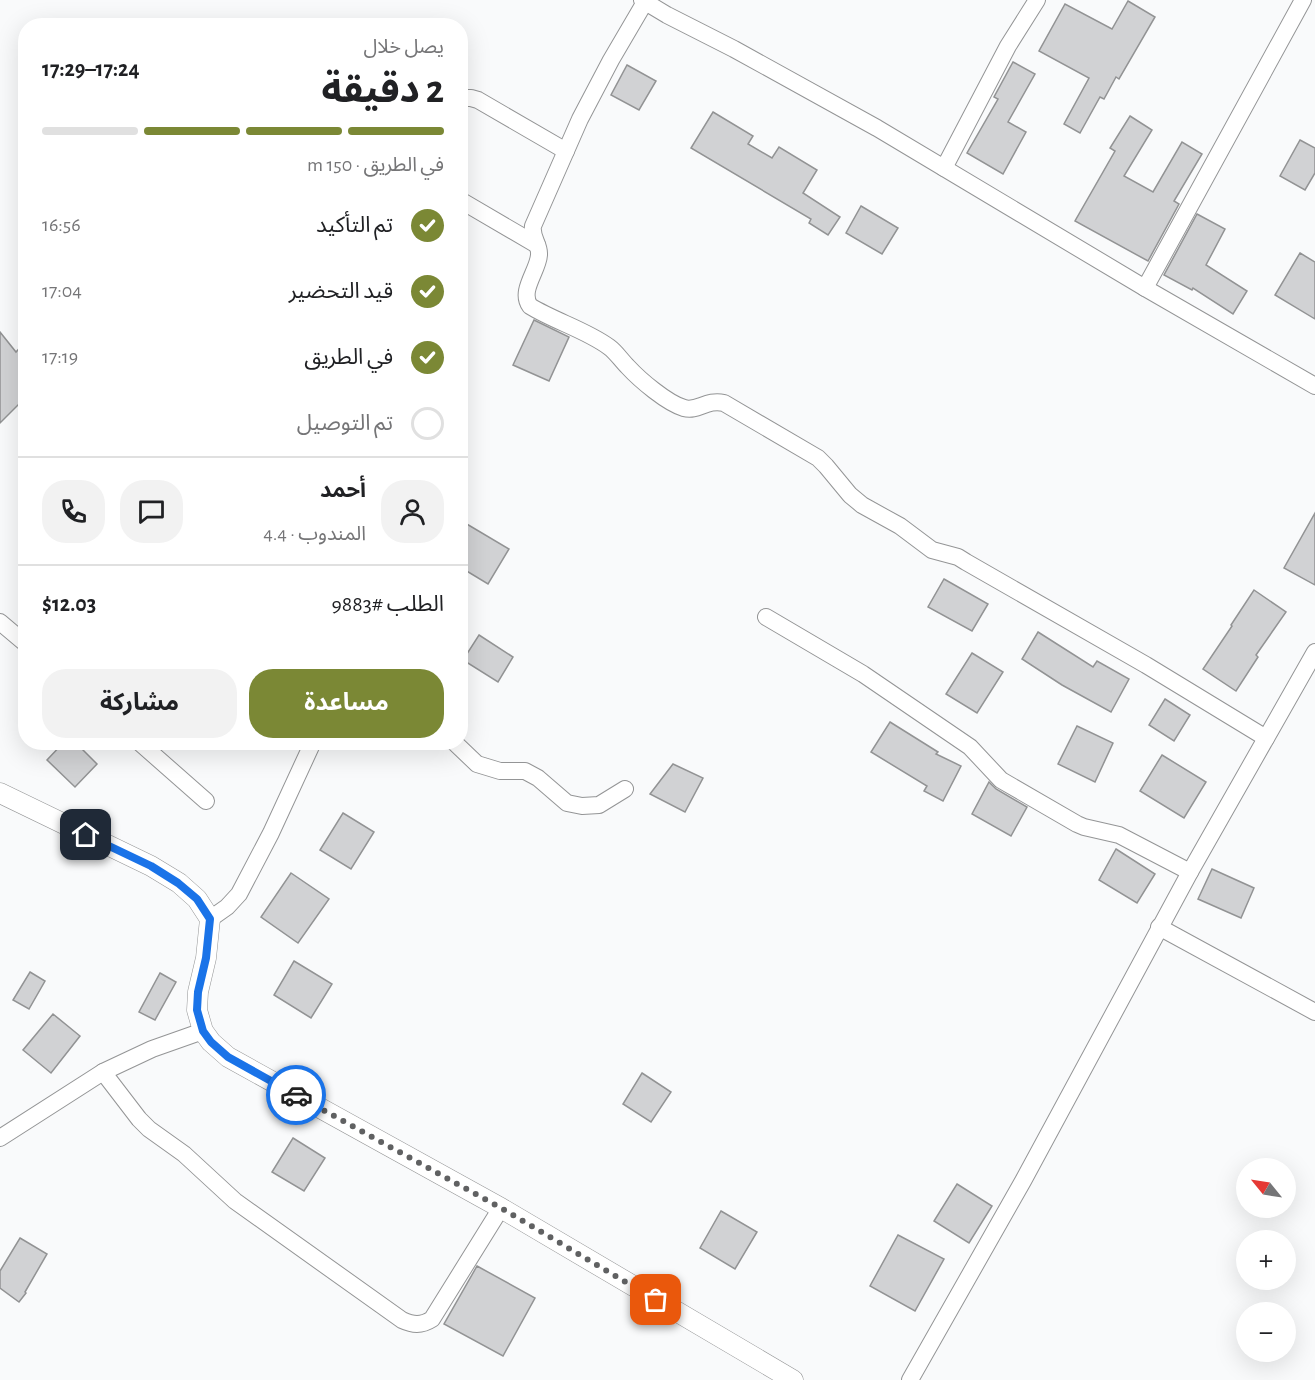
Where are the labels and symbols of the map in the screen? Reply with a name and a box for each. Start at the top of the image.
pin [60,809,111,860]
courier [266,1065,326,1125]
north arrow [1236,1158,1296,1218]
pin [630,1274,681,1325]

